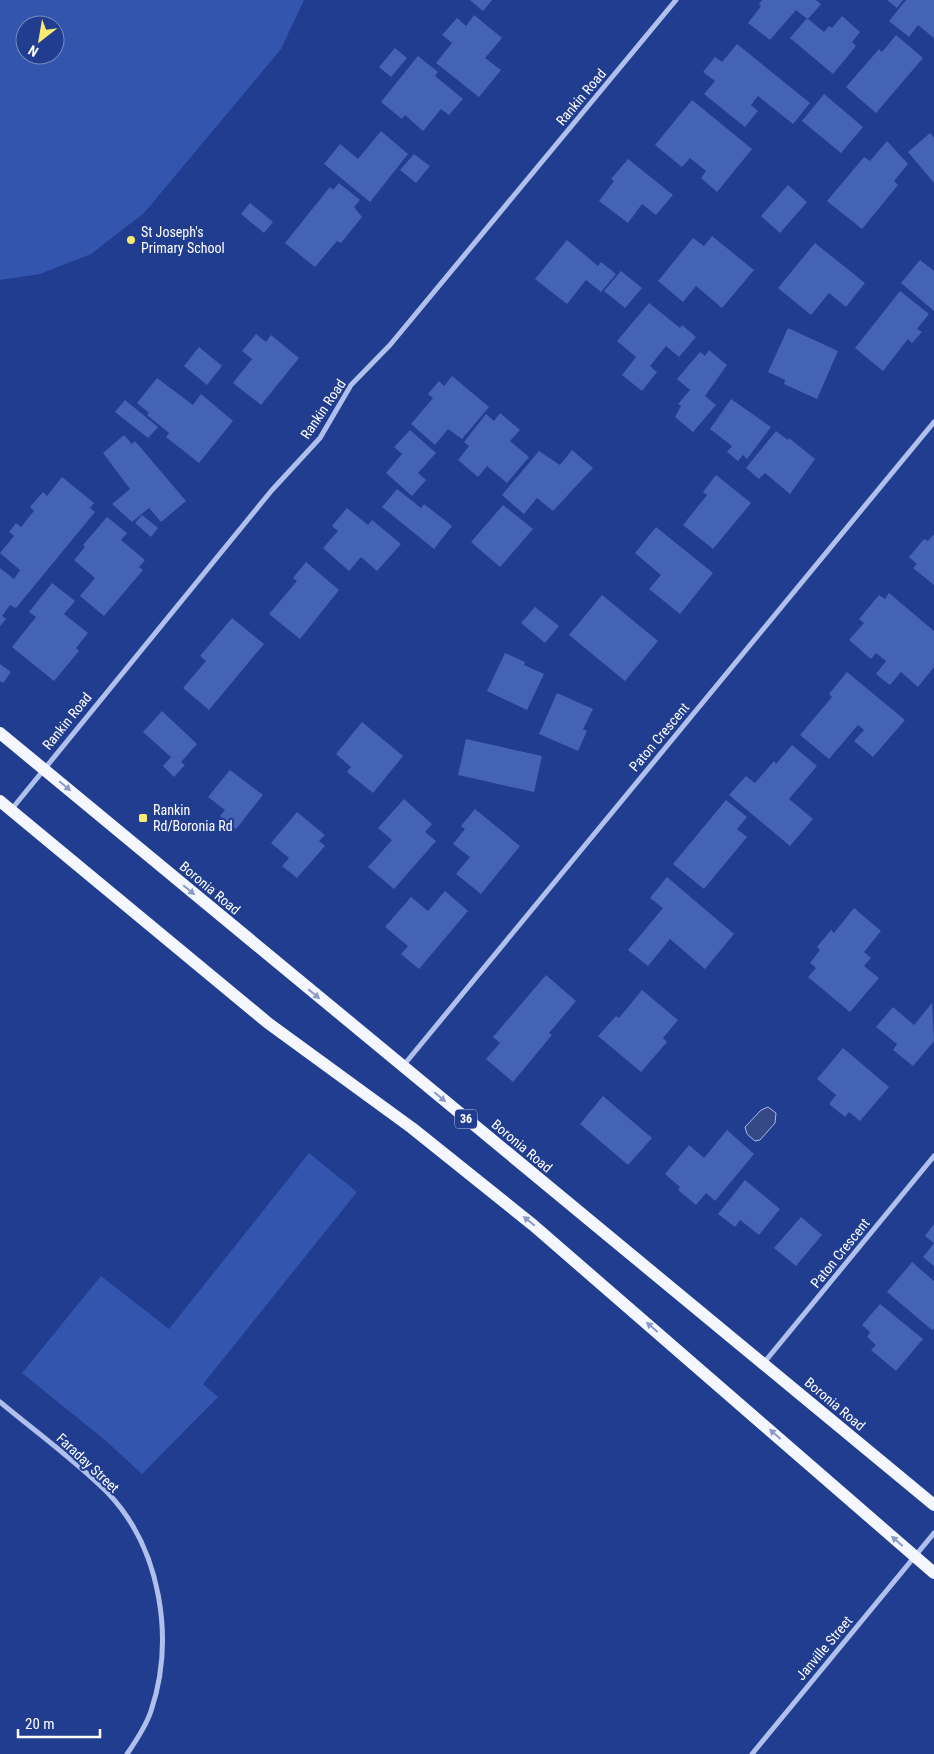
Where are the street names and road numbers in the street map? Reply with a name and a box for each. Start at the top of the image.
street label: Rankin Road [553,66,609,128]
street label: Rankin Road [297,376,349,442]
street label: Rankin Road [39,689,95,753]
street label: Paton Crescent [626,700,692,774]
street label: Boronia Road [177,858,243,918]
road number: 36 [455,1110,477,1128]
street label: Boronia Road [489,1116,555,1176]
street label: Paton Crescent [807,1215,873,1291]
street label: Boronia Road [802,1374,868,1434]
street label: Faraday Street [54,1430,122,1496]
street label: Janville Street [793,1613,855,1683]

